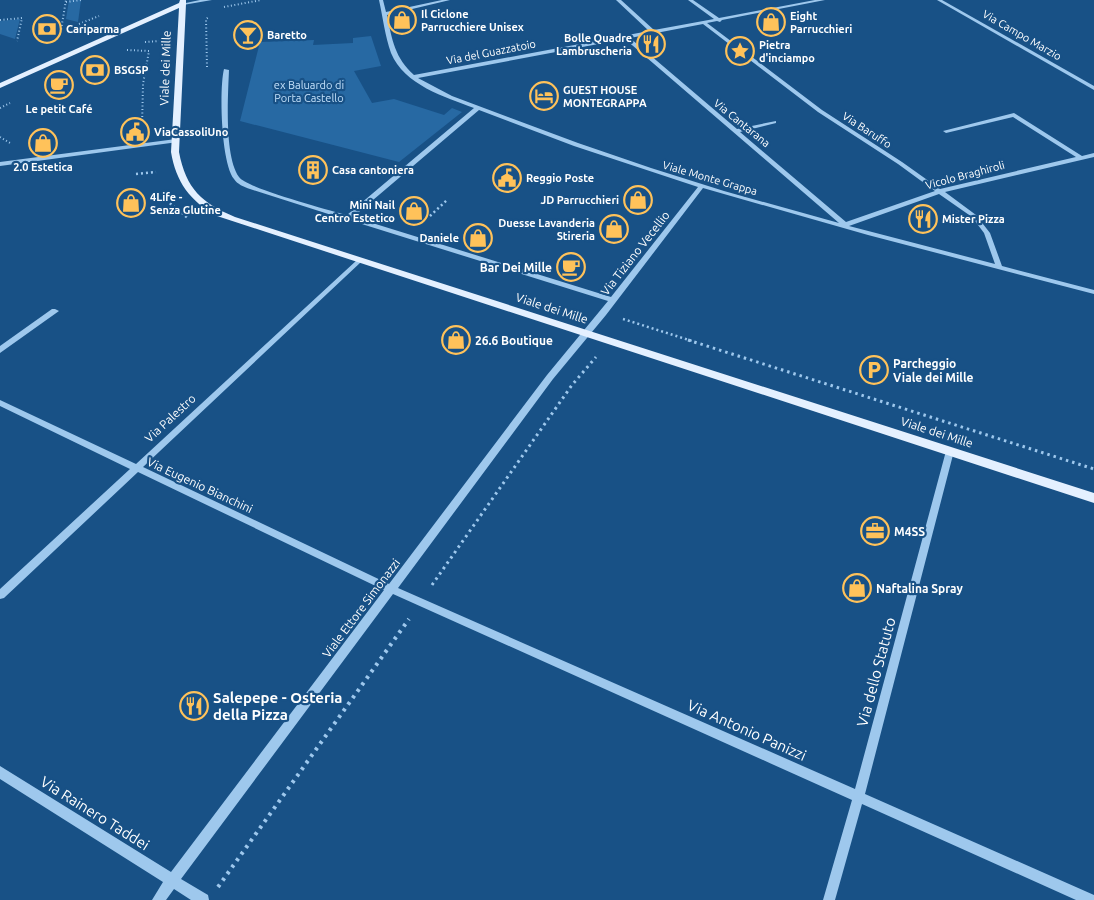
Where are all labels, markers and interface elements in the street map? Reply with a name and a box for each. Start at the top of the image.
shop icon: Il Ciclone Parrucchiere Unisex [387,5,417,35]
shop icon: Eight Parrucchieri [756,7,786,37]
place label: Il Ciclone Parrucchiere Unisex [421,8,524,33]
street label: Via Campo Marzio [980,8,1064,62]
place label: Eight Parrucchieri [790,10,852,35]
bank icon: Cariparma [32,14,62,44]
bar icon: Baretto [233,20,263,50]
place label: Cariparma [66,23,119,35]
place label: Baretto [267,29,307,41]
restaurant icon: Bolle Quadre Lambruscheria [636,29,666,59]
street label: Viale dei Mille [157,30,173,106]
place label: Bolle Quadre Lambruscheria [556,32,632,57]
place icon: Pietra d'inciampo [725,36,755,66]
street label: Via del Guazzatoio [445,37,537,67]
place label: Pietra d'inciampo [759,39,815,64]
bank icon: BSGSP [80,55,110,85]
place label: BSGSP [114,64,148,76]
cafe icon: Le petit Café [44,70,74,100]
park label: ex Baluardo di Porta Castello [274,79,344,104]
hotel icon: GUEST HOUSE MONTEGRAPPA [529,81,559,111]
place label: GUEST HOUSE MONTEGRAPPA [563,84,647,109]
street label: Via Cantarana [712,97,772,149]
place label: Le petit Café [26,103,92,115]
street label: Via Baruffo [840,110,894,150]
public building icon: ViaCassoliUno [120,117,150,147]
place label: ViaCassoliUno [154,126,229,138]
shop icon: 2.0 Estetica [28,128,58,158]
building icon: Casa cantoniera [298,155,328,185]
street label: Viale Monte Grappa [661,159,759,197]
street label: Vicolo Braghiroli [924,159,1006,191]
place label: 2.0 Estetica [13,161,73,173]
public building icon: Reggio Poste [492,163,522,193]
place label: Casa cantoniera [332,164,414,176]
place label: Reggio Poste [526,172,594,184]
shop icon: JD Parrucchieri [623,185,653,215]
shop icon: 4Life - Senza Glutine [116,188,146,218]
place label: 4Life - Senza Glutine [150,191,221,216]
place label: JD Parrucchieri [540,194,619,206]
shop icon: Mini Nail Centro Estetico [399,196,429,226]
place label: Mini Nail Centro Estetico [315,199,396,224]
restaurant icon: Mister Pizza [908,204,938,234]
street label: Via Tiziano Vecellio [598,208,672,298]
place label: Mister Pizza [942,213,1005,225]
shop icon: Duesse Lavanderia Stireria [599,214,629,244]
place label: Duesse Lavanderia Stireria [498,217,595,242]
shop icon: Daniele [463,223,493,253]
place label: Daniele [420,232,459,244]
cafe icon: Bar Dei Mille [556,252,586,282]
place label: Bar Dei Mille [480,261,552,274]
street label: Viale dei Mille [514,290,590,326]
shop icon: 26.6 Boutique [441,325,471,355]
place label: 26.6 Boutique [475,334,553,347]
parking icon: Parcheggio Viale dei Mille [859,355,889,385]
place label: Parcheggio Viale dei Mille [893,357,974,384]
street label: Via Palestro [142,391,198,445]
street label: Viale dei Mille [899,414,975,450]
street label: Via Eugenio Bianchini [145,455,255,515]
office icon: M4SS [860,516,890,546]
place label: M4SS [894,525,925,538]
street label: Viale Ettore Simonazzi [320,556,402,660]
shop icon: Naftalina Spray [842,573,872,603]
place label: Naftalina Spray [876,582,964,595]
street label: Via dello Statuto [853,615,899,729]
place label: Salepepe - Osteria della Pizza [213,689,343,723]
restaurant icon: Salepepe - Osteria della Pizza [179,691,209,721]
street label: Via Antonio Panizzi [685,696,809,764]
street label: Via Rainero Taddei [37,773,153,853]

